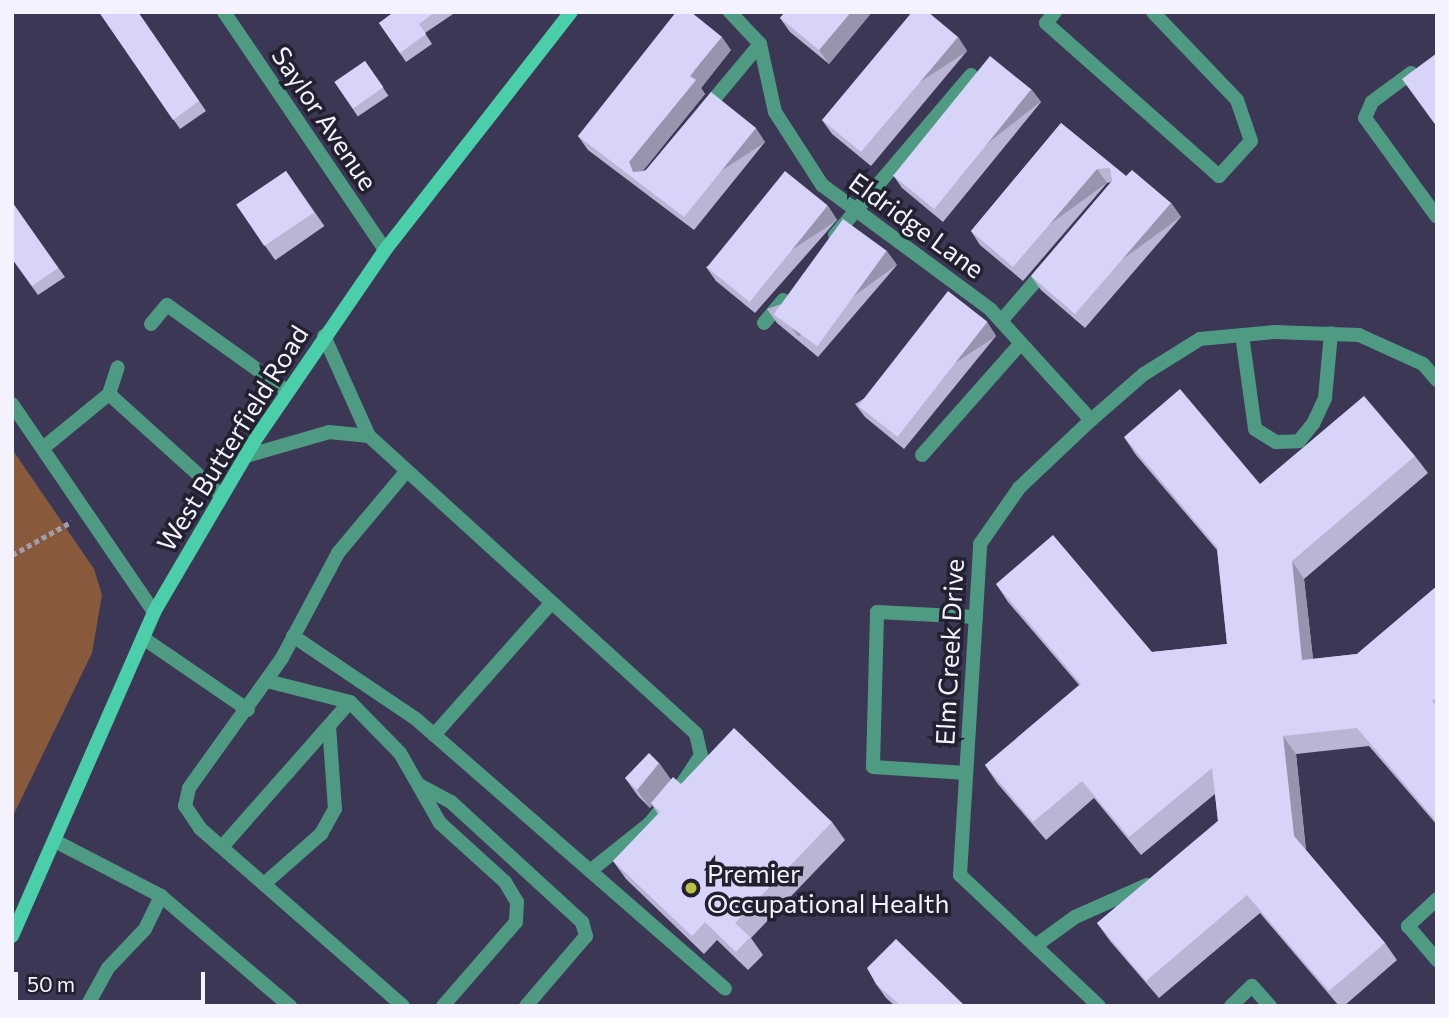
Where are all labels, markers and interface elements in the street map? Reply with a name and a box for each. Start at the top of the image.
street label: Saylor Avenue [266,40,384,196]
street label: Eldridge Lane [844,166,990,284]
street label: West Butterfield Road [150,319,314,557]
street label: Elm Creek Drive [929,558,969,746]
place label: Premier Occupational Health [707,857,949,918]
marker: Premier Occupational Health [681,878,701,898]
scale bar [18,958,208,1002]
text: 50 m [27,971,75,996]

